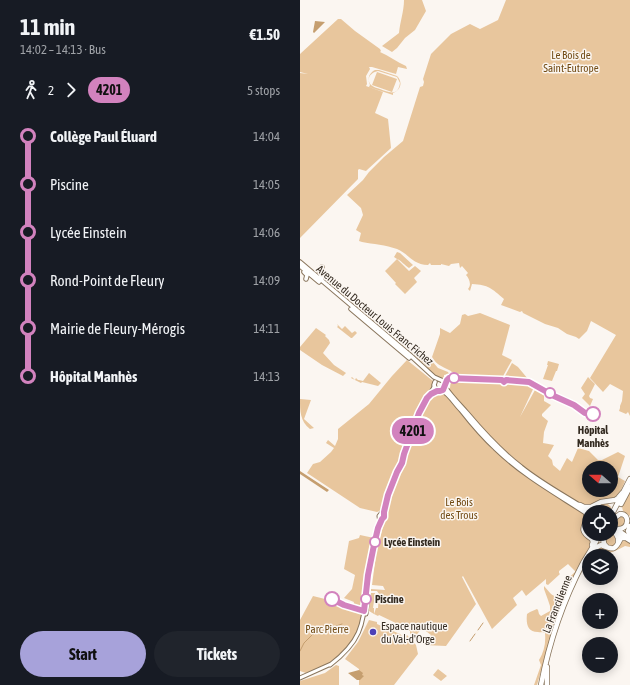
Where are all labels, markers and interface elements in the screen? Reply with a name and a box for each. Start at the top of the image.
text: 11 min [20,14,75,40]
text: €1.50 [249,26,280,43]
text: 14:02 – 14:13 · Bus [20,42,106,57]
park label: Le Bois de Saint-Eutrope [543,49,599,74]
icon: walk [20,79,42,101]
icon: forward [60,79,82,101]
text: 4201 [96,82,122,98]
text: 2 [48,83,54,98]
text: 5 stops [247,83,280,98]
text: Collège Paul Éluard [50,128,157,145]
text: 14:04 [253,129,280,144]
text: Piscine [50,176,89,193]
text: 14:05 [253,177,280,192]
text: Lycée Einstein [50,224,127,241]
text: 14:06 [253,225,280,240]
street label: Avenue du Docteur Louis Franc Fichez [314,263,436,367]
text: Rond-Point de Fleury [50,272,165,289]
text: 14:09 [253,273,280,288]
text: Mairie de Fleury-Mérogis [50,320,185,337]
text: 14:11 [253,321,280,336]
text: Hôpital Manhès [50,368,137,385]
text: 14:13 [253,369,280,384]
unlabelled marker [448,372,460,384]
unlabelled marker [544,387,556,399]
marker: Hôpital Manhès [585,406,601,422]
line badge: 4201 [385,418,441,444]
text: 4201 [400,423,426,439]
place label: Hôpital Manhès [577,424,609,449]
north arrow [582,461,618,497]
map controls [582,461,618,673]
park label: Le Bois des Trous [440,496,478,521]
button: locate [582,505,618,541]
marker: Lycée Einstein [369,536,381,548]
place label: Lycée Einstein [384,536,440,548]
button: layers [582,549,618,585]
street label: La Francilienne [540,573,574,635]
unlabelled marker [324,591,340,607]
marker: Piscine [360,593,372,605]
place label: Piscine [375,593,404,605]
button: + [582,593,618,629]
place label: Espace nautique du Val-d'Orge [381,620,447,645]
park label: Parc Pierre [305,623,349,635]
marker: Espace nautique du Val-d'Orge [368,627,378,637]
button: Start [20,631,146,677]
button: Tickets [154,631,280,677]
button: − [582,637,618,673]

